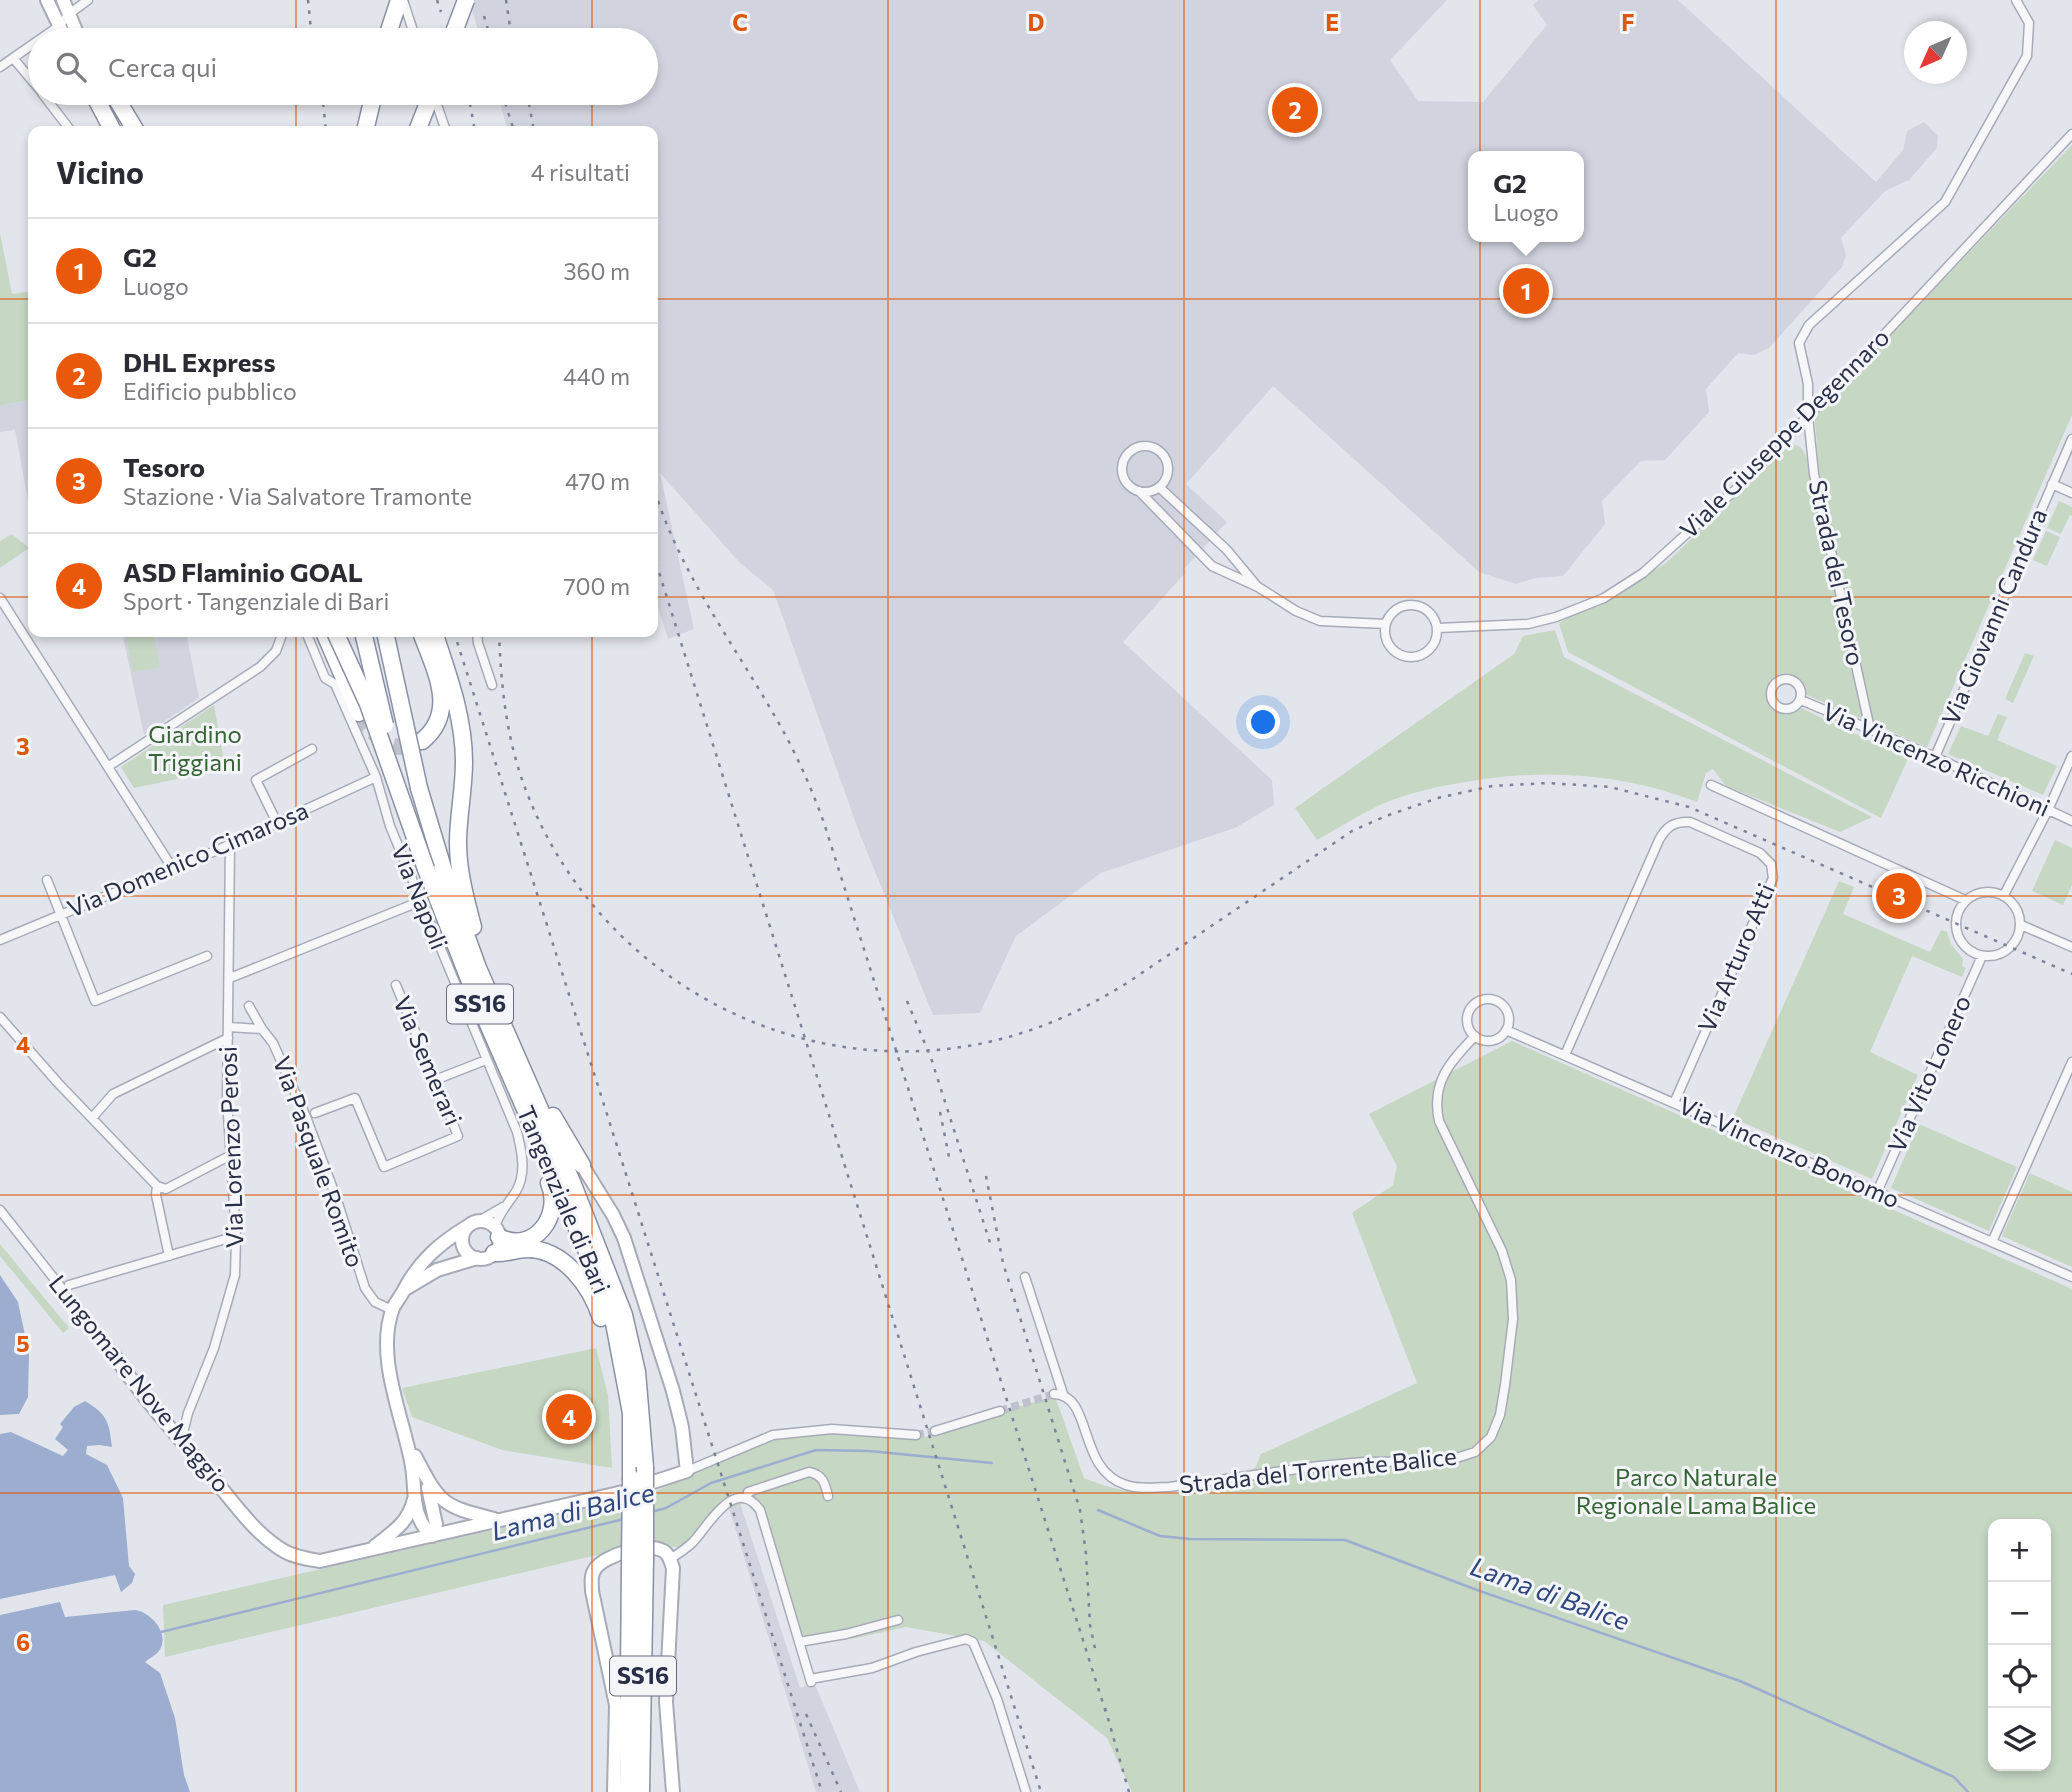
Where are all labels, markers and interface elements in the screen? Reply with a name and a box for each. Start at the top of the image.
text: C [732,8,748,36]
text: D [1028,8,1045,36]
text: E [1325,8,1339,36]
text: F [1621,8,1635,36]
north arrow [1904,21,1967,84]
search box [28,28,658,105]
icon: search [52,48,90,86]
text: Cerca qui [108,51,217,82]
pin: 2 [1272,84,1318,136]
popup [1468,151,1584,242]
text: Vicino [56,153,144,190]
text: 4 risultati [531,158,630,186]
text: G2 [1493,167,1527,198]
text: Luogo [1493,198,1559,226]
text: G2 [123,241,157,272]
text: 1 [74,257,84,285]
text: 360 m [563,257,630,285]
pin: 1 [1503,265,1549,317]
text: Luogo [123,272,189,300]
street label: Viale Giuseppe Degennaro [1673,322,1895,544]
text: DHL Express [123,346,276,377]
text: 2 [72,362,86,390]
text: 440 m [563,362,630,390]
text: Edificio pubblico [123,377,297,405]
text: Tesoro [123,451,205,482]
text: 3 [72,467,86,495]
text: 470 m [565,467,630,495]
street label: Strada del Tesoro [1804,477,1871,668]
text: Stazione · Via Salvatore Tramonte [123,482,472,510]
street label: Via Giovanni Candura [1935,504,2052,729]
text: ASD Flaminio GOAL [123,556,363,587]
text: 4 [72,572,86,600]
text: 700 m [563,572,630,600]
text: Sport · Tangenziale di Bari [123,587,390,615]
street label: Via Vincenzo Ricchioni [1819,695,2055,822]
your location [1246,705,1280,739]
park label: Giardino Triggiani [148,719,242,776]
text: 3 [16,732,30,760]
street label: Via Domenico Cimarosa [63,795,312,923]
street label: Via Napoli [386,839,455,953]
pin: 3 [1876,870,1922,922]
street label: Via Arturo Atti [1691,879,1780,1036]
road number: SS16 [447,984,513,1023]
street label: Via Vito Lonero [1881,990,1976,1157]
street label: Via Semerari [388,991,469,1130]
text: 4 [16,1030,30,1058]
street label: Via Lorenzo Perosi [212,1046,249,1248]
street label: Via Pasquale Romito [268,1052,371,1271]
street label: Via Vincenzo Bonomo [1675,1090,1904,1213]
street label: Tangenziale di Bari [512,1101,617,1298]
street label: Lungomare Nove Maggio [44,1269,237,1497]
text: 5 [16,1329,30,1357]
pin: 4 [546,1391,592,1443]
street label: Strada del Torrente Balice [1178,1441,1458,1498]
park label: Parco Naturale Regionale Lama Balice [1576,1462,1816,1519]
water label: Lama di Balice [488,1475,658,1546]
map controls [1988,1519,2051,1771]
button: + [1988,1519,2051,1582]
water label: Lama di Balice [1467,1550,1634,1636]
button: − [1988,1582,2051,1645]
text: 6 [16,1628,30,1656]
button: locate [1988,1645,2051,1708]
road number: SS16 [610,1656,676,1695]
button: layers [1988,1708,2051,1771]

